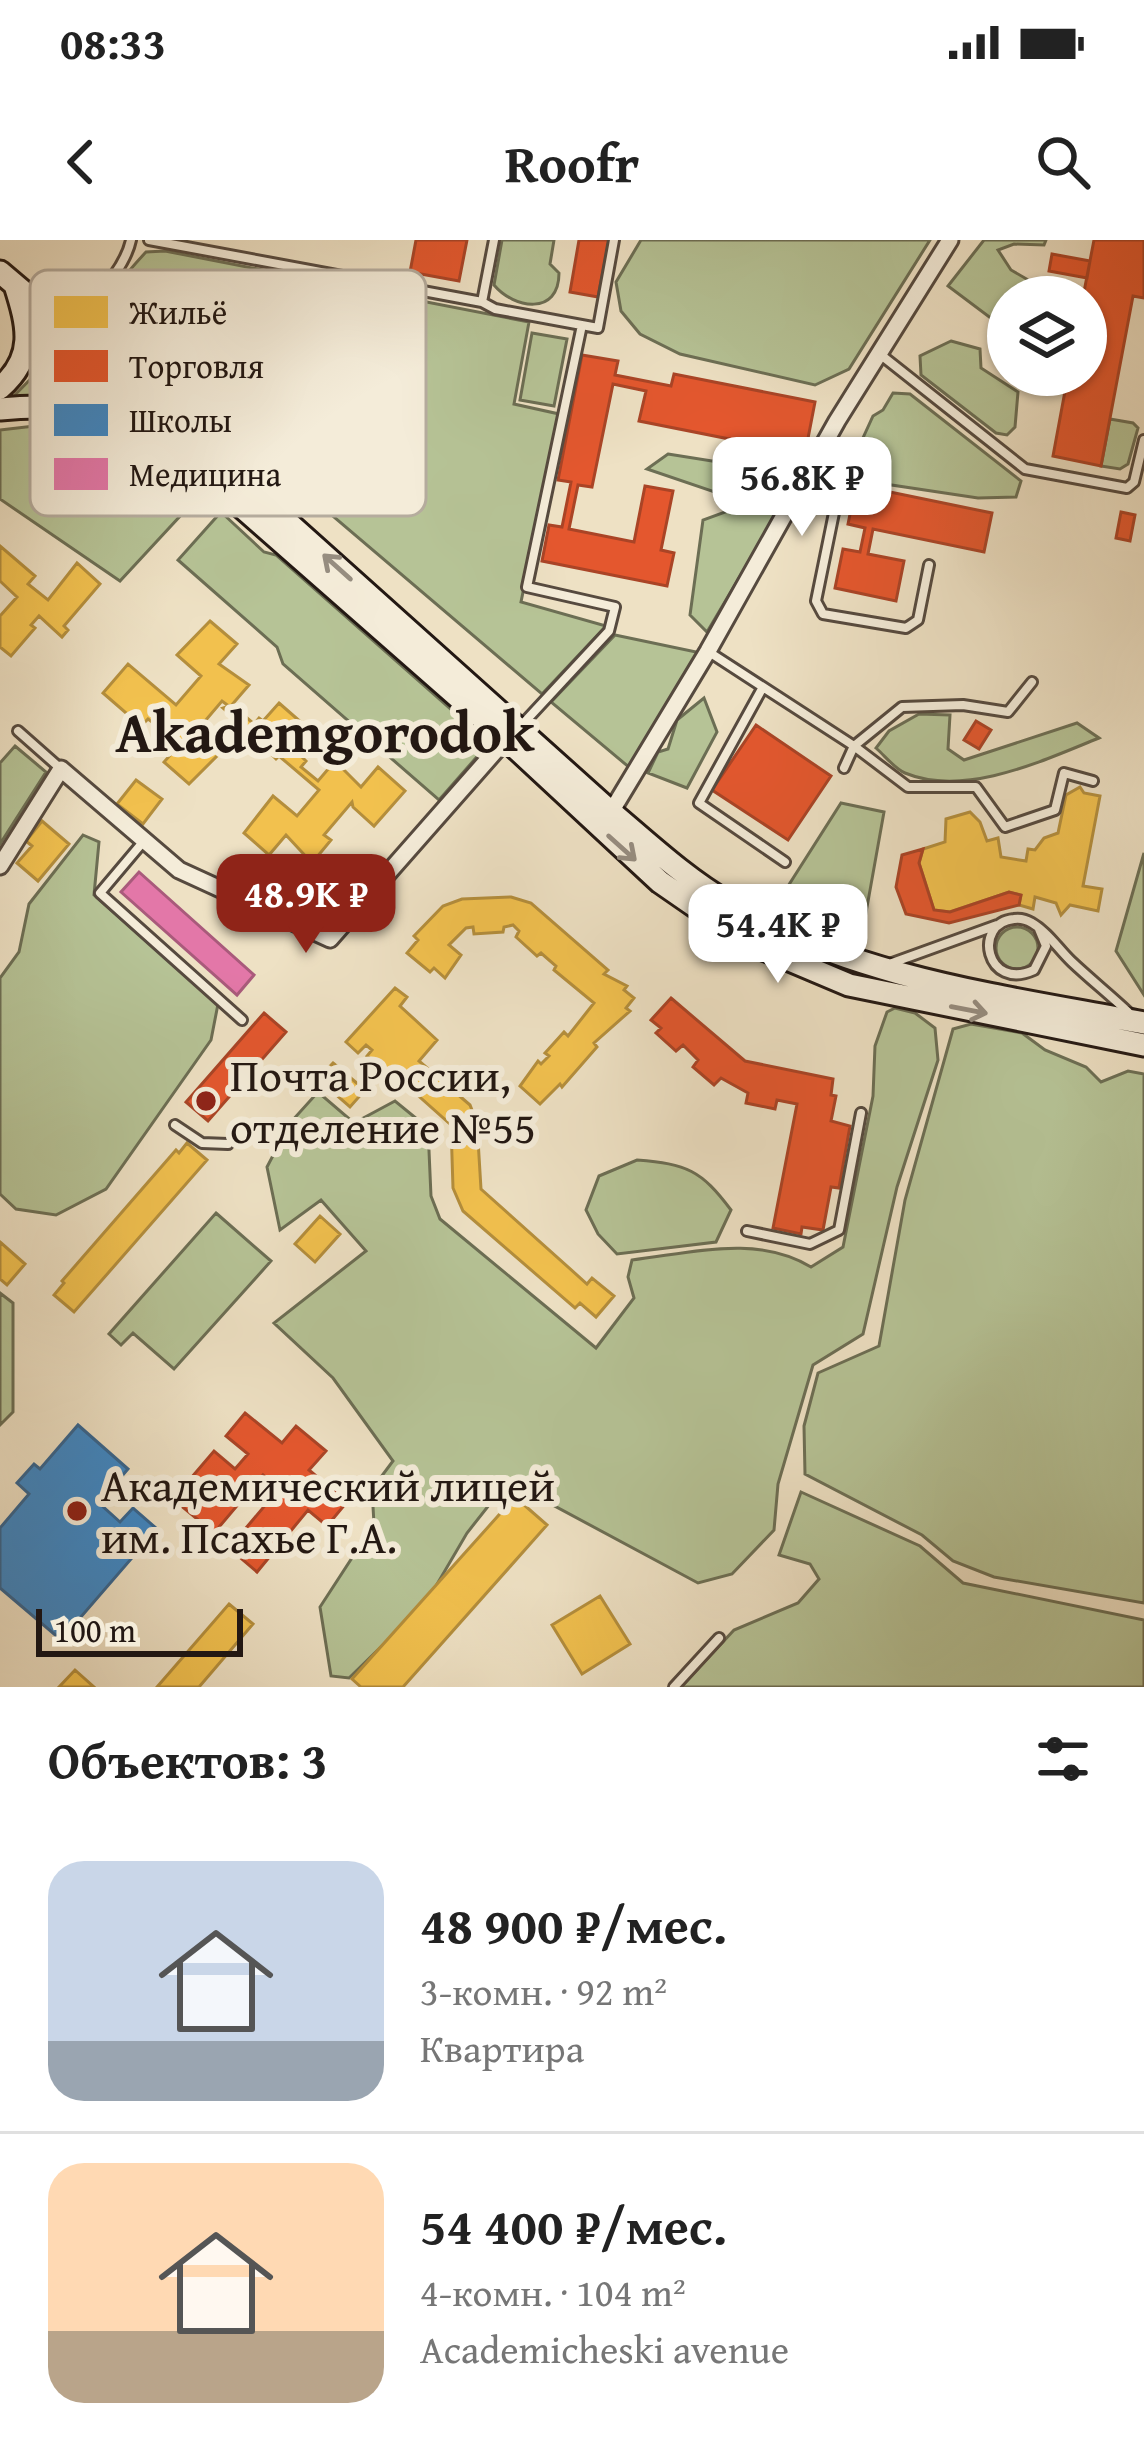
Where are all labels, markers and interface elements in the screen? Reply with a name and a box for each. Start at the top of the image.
text: 08:33 [60,10,166,75]
text: Roofr [505,123,639,202]
icon: back [48,129,114,195]
icon: search [1030,129,1096,195]
legend [30,270,426,516]
map controls [987,276,1107,396]
button: layers [987,276,1107,396]
text: Жильё [128,288,227,336]
text: Торговля [129,342,264,390]
text: Школы [129,396,232,444]
pin: 56.8K ₽ [691,437,913,539]
text: 56.8K ₽ [739,447,865,504]
text: Медицина [129,450,281,498]
one-way arrow [322,553,352,581]
district label: Akademgorodok [115,689,535,773]
one-way arrow [606,834,637,861]
pin: 48.9K ₽ [195,854,417,956]
text: 48.9K ₽ [243,864,369,921]
pin: 54.4K ₽ [667,884,889,986]
text: 54.4K ₽ [715,894,841,951]
one-way arrow [950,1000,988,1023]
place label: Почта России, отделение №55 [230,1042,536,1159]
marker: Почта России, отделение №55 [193,1088,219,1114]
place label: Академический лицей им. Псахье Г.А. [101,1452,555,1569]
marker: Академический лицей им. Псахье Г.А. [64,1498,90,1524]
scale bar [36,1603,243,1656]
text: 100 m [54,1606,136,1654]
text: Объектов: 3 [48,1722,328,1797]
icon: filters [1030,1726,1096,1792]
text: 48 900 ₽/мес. [420,1887,727,1962]
icon: home [144,1909,288,2053]
text: 3-комн. · 92 m² [420,1962,667,2019]
text: Квартира [420,2019,584,2076]
text: 54 400 ₽/мес. [420,2188,727,2263]
icon: home [144,2211,288,2355]
text: 4-комн. · 104 m² [420,2263,686,2320]
text: Academicheski avenue [420,2320,789,2377]

